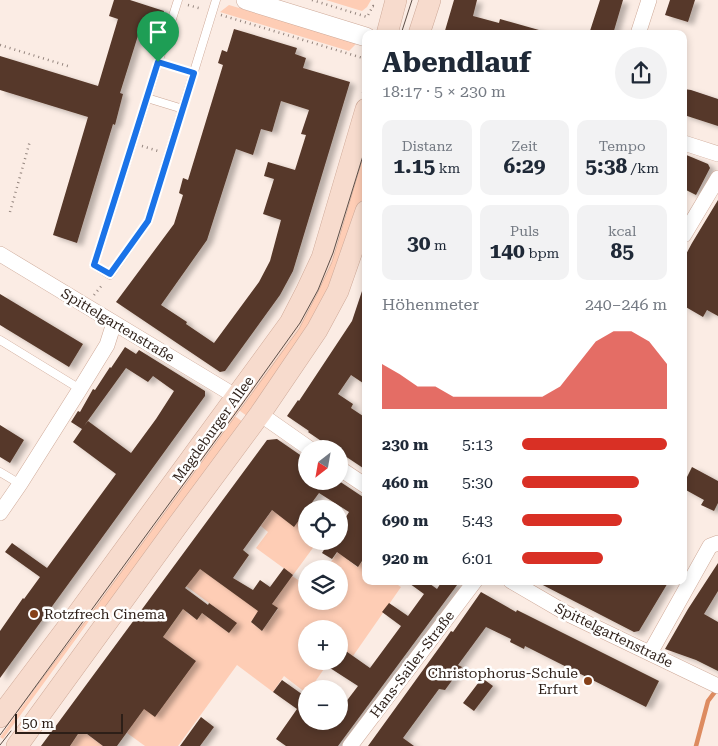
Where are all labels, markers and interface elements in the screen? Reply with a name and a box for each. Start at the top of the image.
pin [137,11,179,62]
icon: arrive [144,18,172,46]
text: Abendlauf [382,46,531,79]
button: share [615,47,667,99]
text: 18:17 · 5 × 230 m [382,82,506,101]
text: Distanz [402,138,452,154]
text: Zeit [511,138,538,154]
text: Tempo [599,138,645,154]
text: 1.15 [393,154,435,178]
text: 6:29 [504,154,545,178]
text: 5:38 [585,154,627,178]
text: km [435,160,460,176]
text: /km [627,160,659,176]
text: Puls [510,223,539,239]
text: kcal [608,223,636,239]
text: 30 [407,231,430,255]
text: m [430,237,447,253]
text: 140 [490,239,525,263]
text: 85 [610,239,634,263]
text: bpm [525,245,559,261]
street label: Spittelgartenstraße [58,285,178,365]
text: Höhenmeter [382,295,479,314]
text: 240–246 m [585,295,667,314]
street label: Magdeburger Allee [169,373,257,485]
text: 230 m [382,435,428,454]
text: 5:13 [462,435,493,454]
north arrow [298,440,348,490]
map controls [298,440,348,730]
text: 460 m [382,473,428,492]
text: 5:30 [462,473,493,492]
button: locate [298,500,348,550]
text: 690 m [382,511,428,530]
text: 5:43 [462,511,493,530]
text: 920 m [382,549,428,568]
text: 6:01 [462,549,493,568]
button: layers [298,560,348,610]
street label: Spittelgartenstraße [552,599,676,671]
place label: Rotzfrech Cinema [44,606,165,622]
street label: Hans-Sailer-Straße [367,607,458,720]
marker: Rotzfrech Cinema [28,608,40,620]
button: + [298,620,348,670]
place label: Christophorus-Schule Erfurt [428,665,578,697]
marker: Christophorus-Schule Erfurt [582,675,594,687]
button: − [298,680,348,730]
scale bar [15,711,122,734]
text: 50 m [22,715,54,731]

